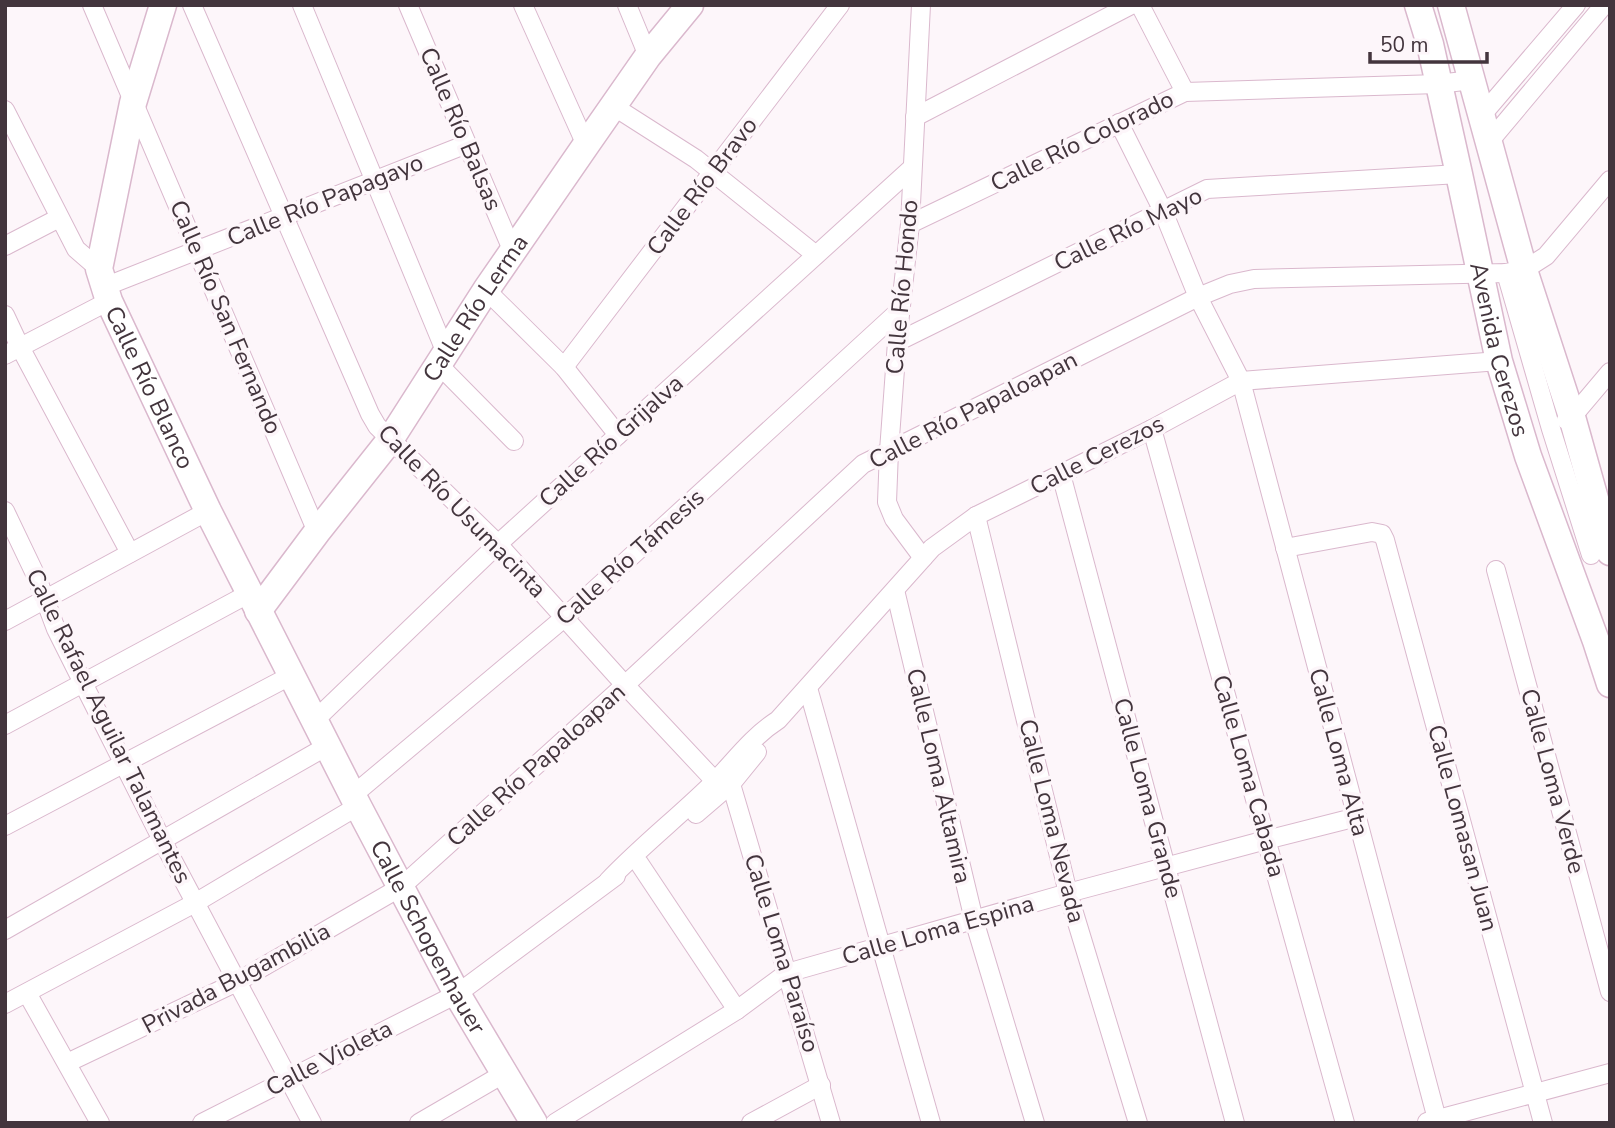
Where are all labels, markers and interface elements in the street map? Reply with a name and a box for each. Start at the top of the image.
scale bar [1370,21,1487,65]
text: 50 m [1380,31,1429,59]
street label: Calle Río Balsas [412,42,510,216]
street label: Calle Río Colorado [985,83,1179,199]
street label: Calle Río Bravo [639,110,765,262]
street label: Calle Río Papagayo [222,146,428,254]
street label: Calle Río Mayo [1049,179,1207,279]
street label: Calle Río San Fernando [162,195,290,439]
street label: Calle Río Hondo [878,198,926,376]
street label: Calle Río Lerma [415,228,536,388]
street label: Avenida Cerezos [1462,259,1537,441]
street label: Calle Río Blanco [98,301,202,474]
street label: Calle Río Papaloapan [863,344,1083,476]
street label: Calle Río Grijalva [532,367,690,515]
street label: Calle Cerezos [1024,407,1170,503]
street label: Calle Río Usumacinta [371,417,553,605]
street label: Calle Río Támesis [549,482,711,632]
street label: Calle Rafael Aguilar Talamantes [19,563,199,889]
street label: Calle Loma Alta [1301,664,1377,840]
street label: Calle Loma Altamira [899,665,979,887]
street label: Calle Loma Cabada [1205,671,1293,881]
street label: Calle Río Papaloapan [440,676,632,854]
street label: Calle Loma Verde [1513,685,1593,877]
street label: Calle Loma Grande [1106,694,1190,902]
street label: Calle Loma Nevada [1011,716,1093,926]
street label: Calle Lomasan Juan [1420,721,1506,935]
street label: Calle Schopenhauer [363,834,493,1040]
street label: Calle Loma Paraíso [737,850,827,1056]
street label: Calle Loma Espina [838,887,1038,973]
street label: Privada Bugambilia [136,915,336,1041]
street label: Calle Violeta [260,1012,398,1104]

